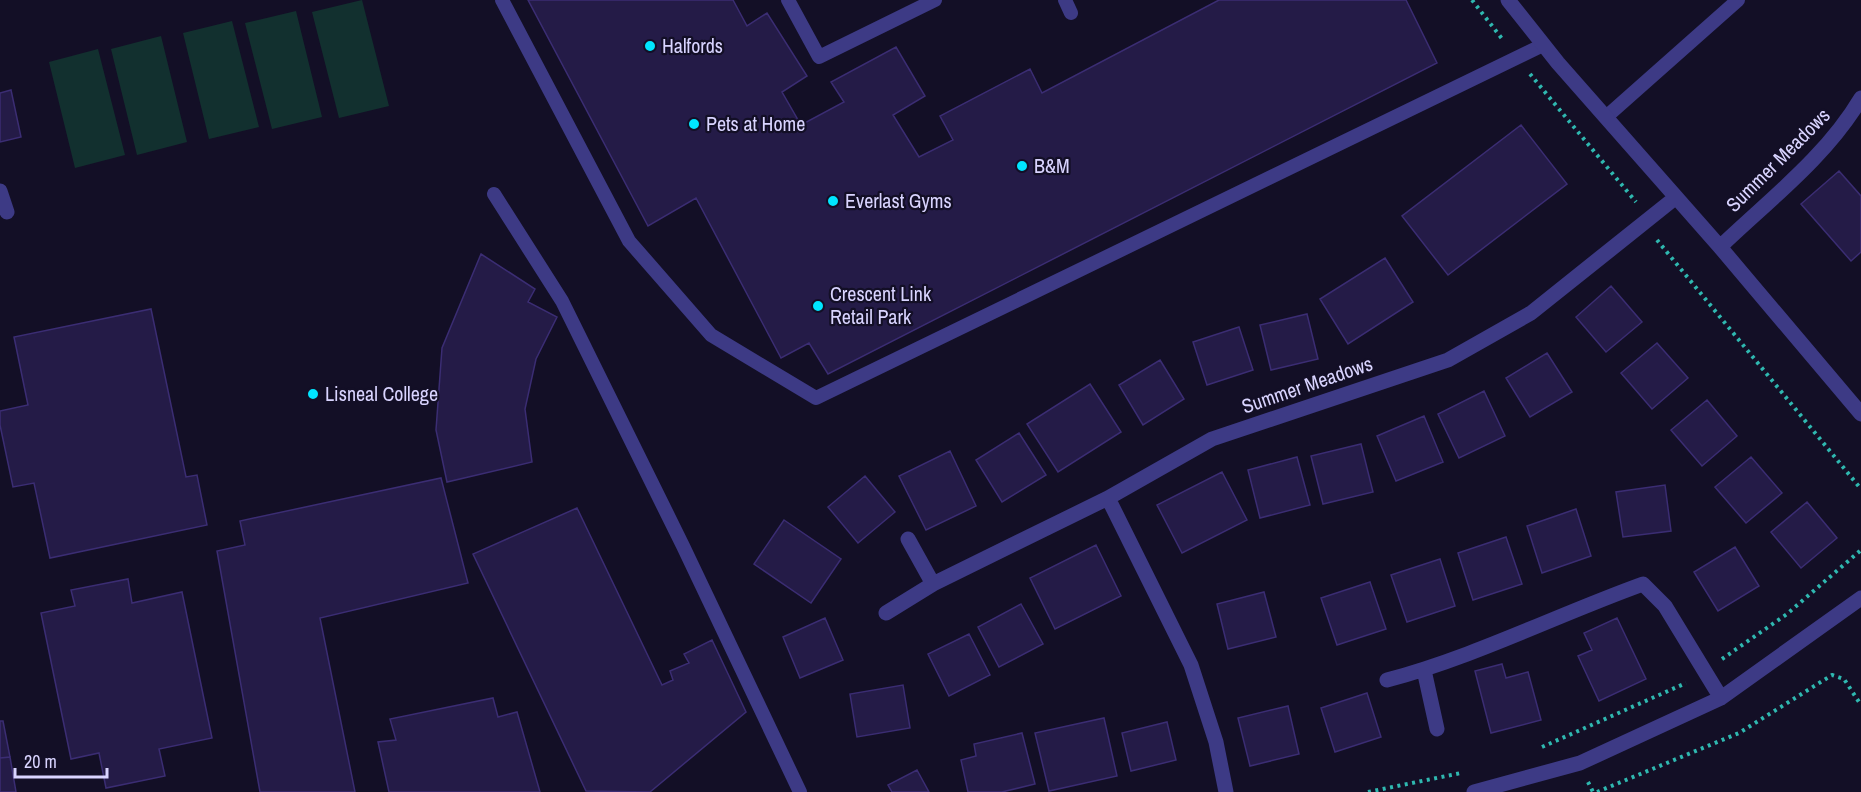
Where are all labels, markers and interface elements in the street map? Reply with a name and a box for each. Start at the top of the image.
place label: Halfords [662,32,723,59]
marker: Halfords [643,39,657,53]
street label: Summer Meadows [1720,102,1836,218]
place label: Pets at Home [706,110,805,137]
marker: Pets at Home [687,117,701,131]
place label: B&M [1034,152,1070,179]
marker: B&M [1015,159,1029,173]
place label: Everlast Gyms [845,187,952,214]
marker: Everlast Gyms [826,194,840,208]
place label: Crescent Link Retail Park [830,280,932,330]
marker: Crescent Link Retail Park [811,299,825,313]
street label: Summer Meadows [1238,350,1376,420]
place label: Lisneal College [325,380,438,407]
marker: Lisneal College [306,387,320,401]
scale bar [15,741,106,779]
text: 20 m [24,749,57,774]

